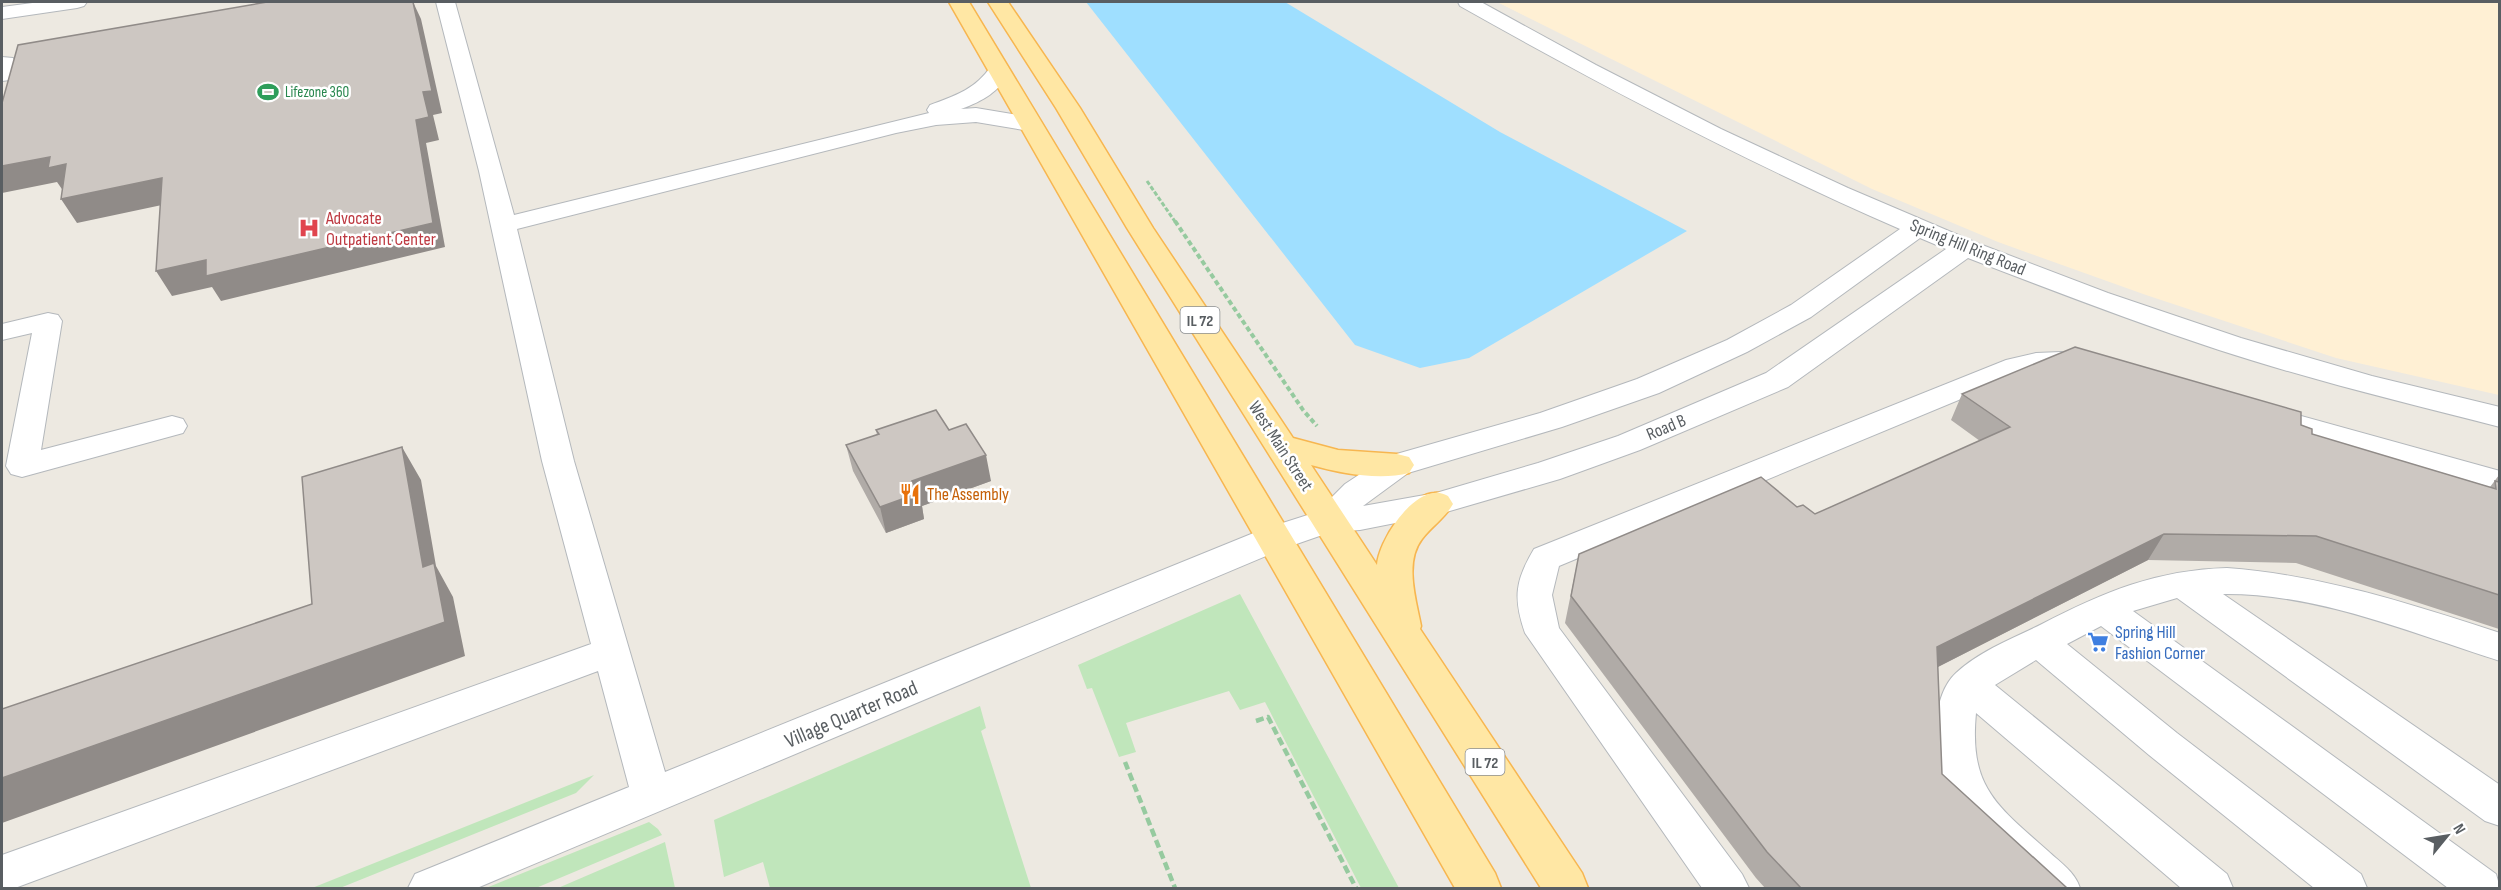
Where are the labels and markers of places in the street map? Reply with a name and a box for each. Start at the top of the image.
sports icon: Lifezone 360 [256,80,280,104]
place label: Lifezone 360 [285,83,349,102]
place label: Advocate Outpatient Center [325,208,436,250]
hospital icon: Advocate Outpatient Center [297,216,321,240]
restaurant icon: The Assembly [898,482,922,506]
place label: The Assembly [927,484,1009,505]
place label: Spring Hill Fashion Corner [2115,622,2205,664]
supermarket icon: Spring Hill Fashion Corner [2086,630,2110,654]

